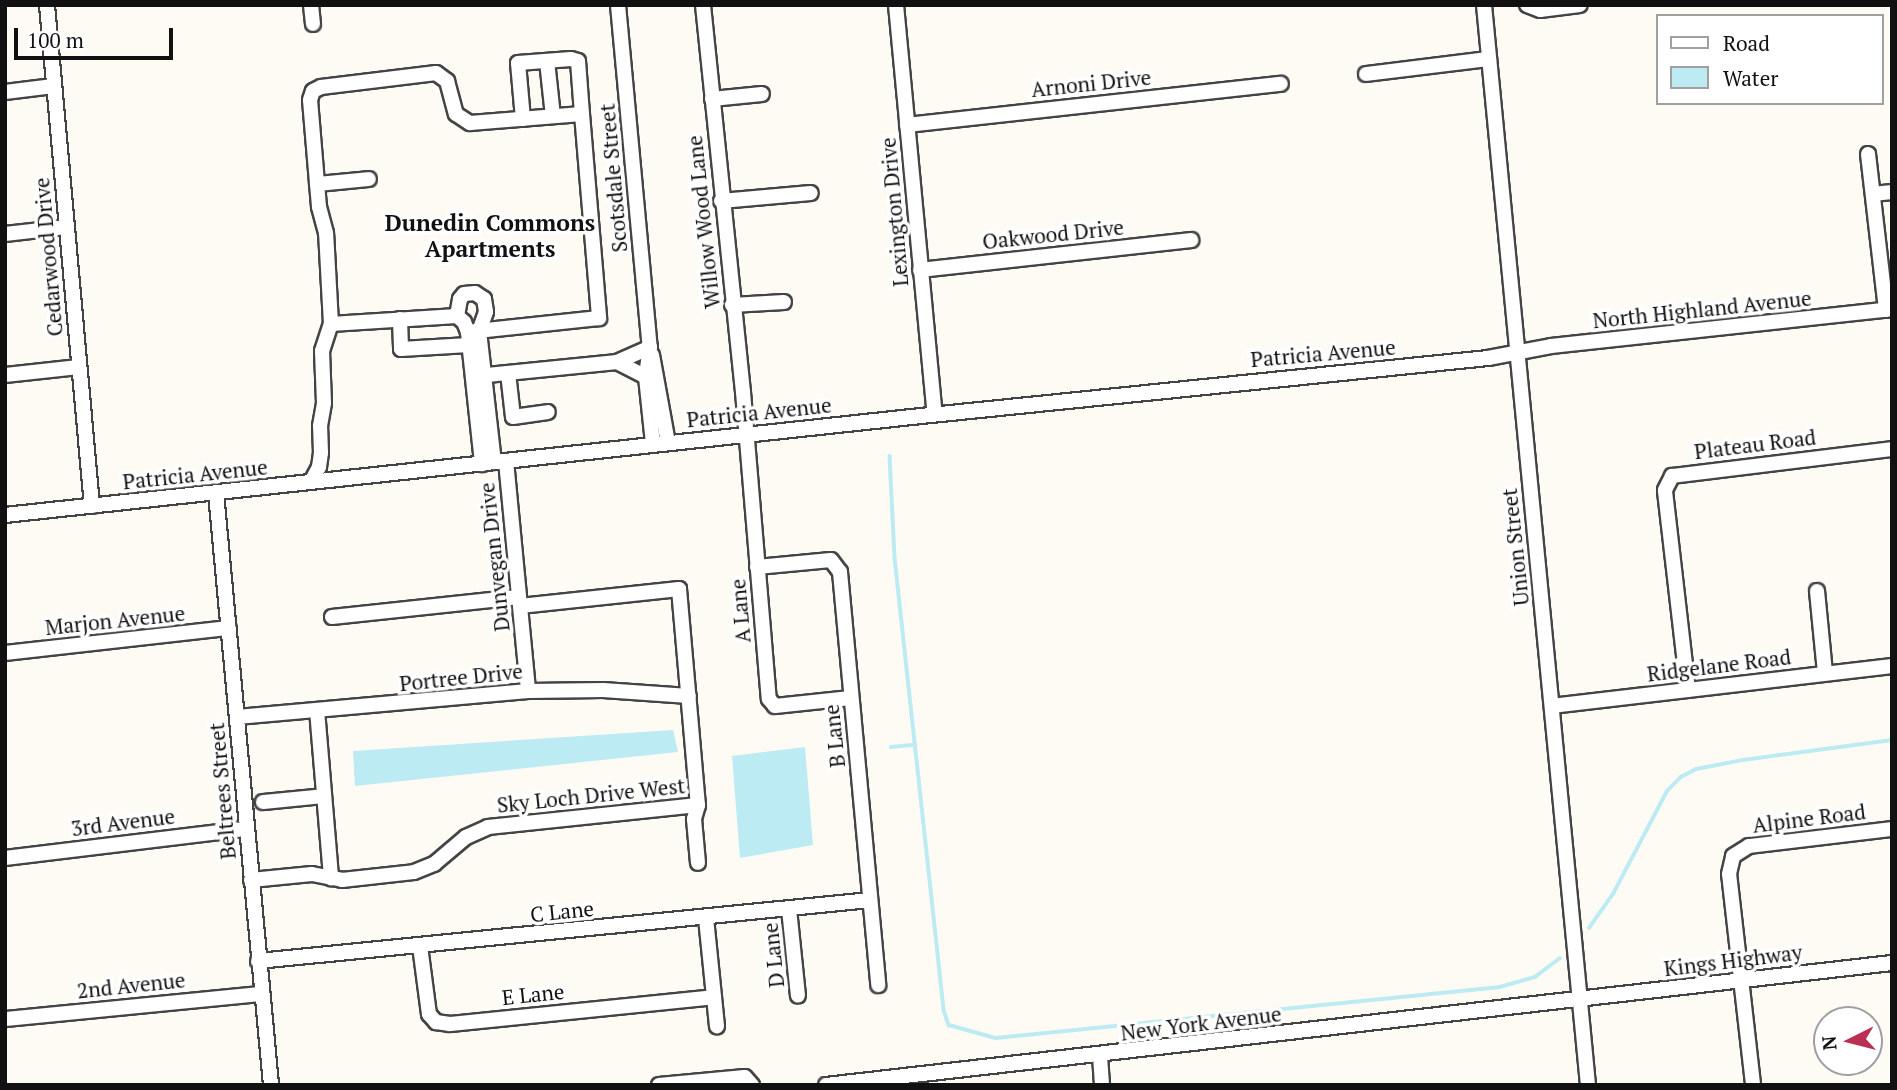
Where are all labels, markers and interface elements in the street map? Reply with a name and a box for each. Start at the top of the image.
scale bar [18,14,177,58]
legend [1656,14,1883,105]
text: 100 m [27,26,84,54]
text: Road [1723,29,1770,57]
street label: Arnoni Drive [1030,64,1152,102]
text: Water [1723,64,1778,92]
street label: Scotsdale Street [594,103,632,253]
street label: Willow Wood Lane [681,134,725,310]
street label: Lexington Drive [875,136,913,288]
street label: Cedarwood Drive [29,177,67,337]
district label: Dunedin Commons Apartments [385,209,595,263]
street label: Oakwood Drive [981,214,1125,254]
street label: North Highland Avenue [1591,285,1813,333]
street label: Patricia Avenue [1249,334,1397,372]
street label: Patricia Avenue [685,392,833,432]
street label: Plateau Road [1693,424,1817,464]
street label: Patricia Avenue [121,454,269,494]
street label: Dunvegan Drive [474,481,514,633]
street label: Union Street [1496,487,1534,607]
street label: A Lane [725,578,755,644]
street label: Marjon Avenue [44,600,186,640]
street label: Ridgelane Road [1646,644,1792,686]
street label: Portree Drive [398,658,524,696]
street label: B Lane [818,703,850,769]
street label: Beltrees Street [203,722,241,860]
street label: Sky Loch Drive West [496,773,686,817]
street label: Alpine Road [1751,799,1867,837]
street label: 3rd Avenue [69,803,177,841]
street label: C Lane [529,895,595,927]
street label: D Lane [757,921,789,989]
street label: Kings Highway [1662,939,1804,981]
street label: 2nd Avenue [75,967,187,1003]
street label: E Lane [501,978,565,1010]
street label: New York Avenue [1119,1001,1283,1045]
north arrow [1813,1006,1883,1076]
text: N [1815,1035,1842,1052]

